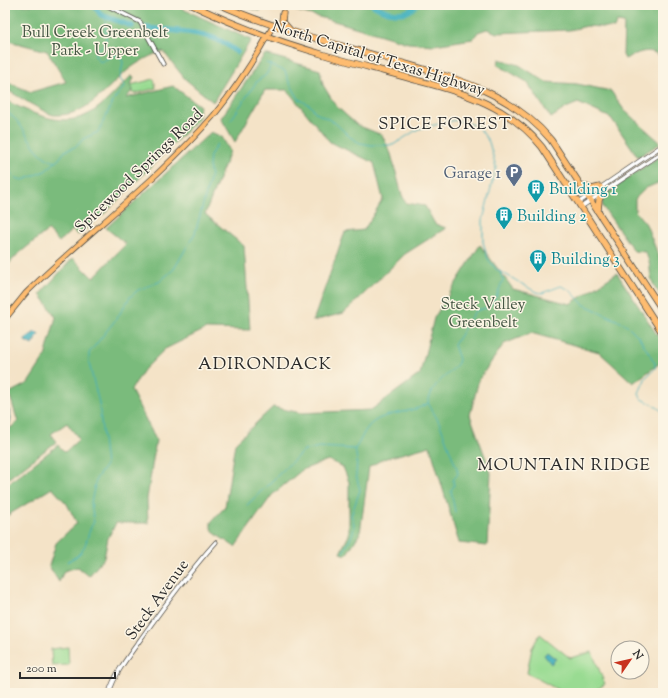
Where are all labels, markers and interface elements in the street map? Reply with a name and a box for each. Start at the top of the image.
street label: North Capital of Texas Highway [269,16,488,103]
park label: Bull Creek Greenbelt Park - Upper [22,22,169,63]
street label: Spicewood Springs Road [70,104,209,239]
district label: SPICE FOREST [378,113,512,137]
parking icon: Garage 1 [504,162,524,187]
place label: Garage 1 [444,163,502,186]
building icon: Building 1 [526,178,546,203]
place label: Building 1 [549,179,617,202]
building icon: Building 2 [494,205,514,230]
place label: Building 2 [517,206,587,229]
building icon: Building 3 [528,248,548,273]
place label: Building 3 [551,249,620,272]
park label: Steck Valley Greenbelt [440,294,526,335]
district label: ADIRONDACK [198,353,332,377]
district label: MOUNTAIN RIDGE [477,454,651,478]
street label: Steck Avenue [121,555,195,646]
north arrow [610,640,650,680]
text: N [628,646,647,663]
scale bar [20,654,115,680]
text: 200 m [26,660,57,678]

